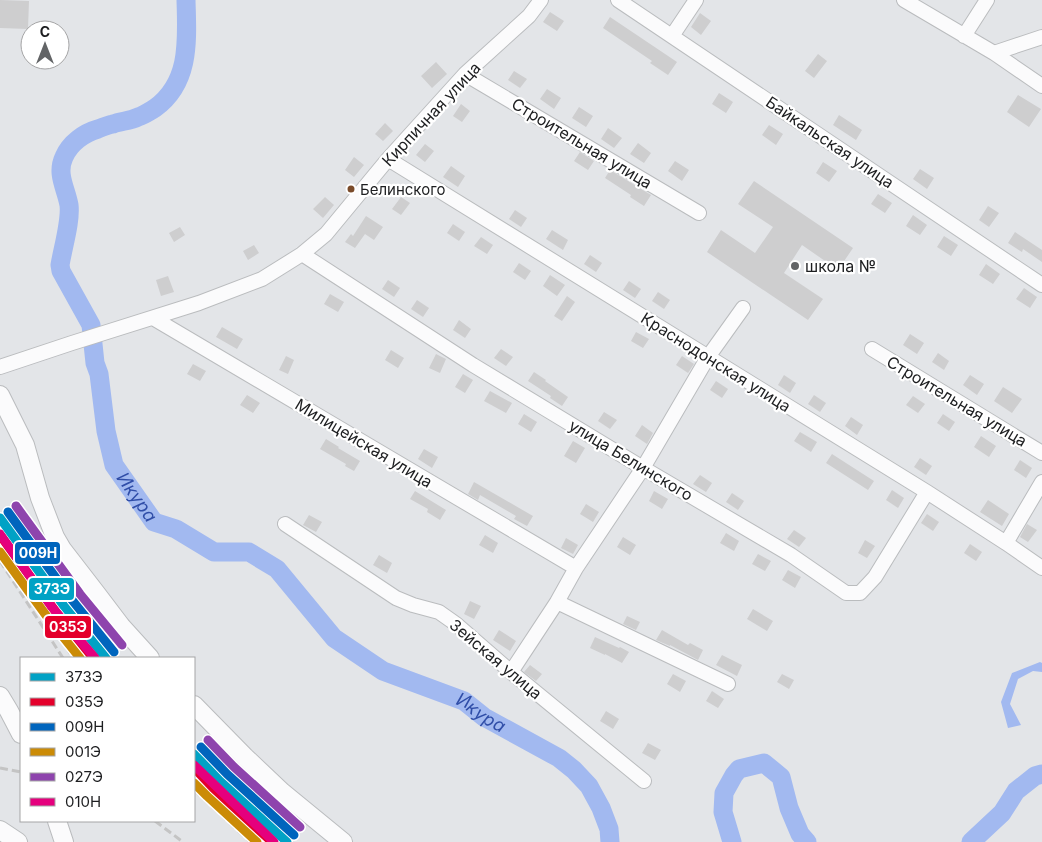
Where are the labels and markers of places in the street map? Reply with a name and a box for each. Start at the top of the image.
place label: Белинского [360,180,445,199]
marker: Белинского [346,184,356,194]
place label: школа № [805,256,876,276]
marker: школа № [789,260,801,272]

